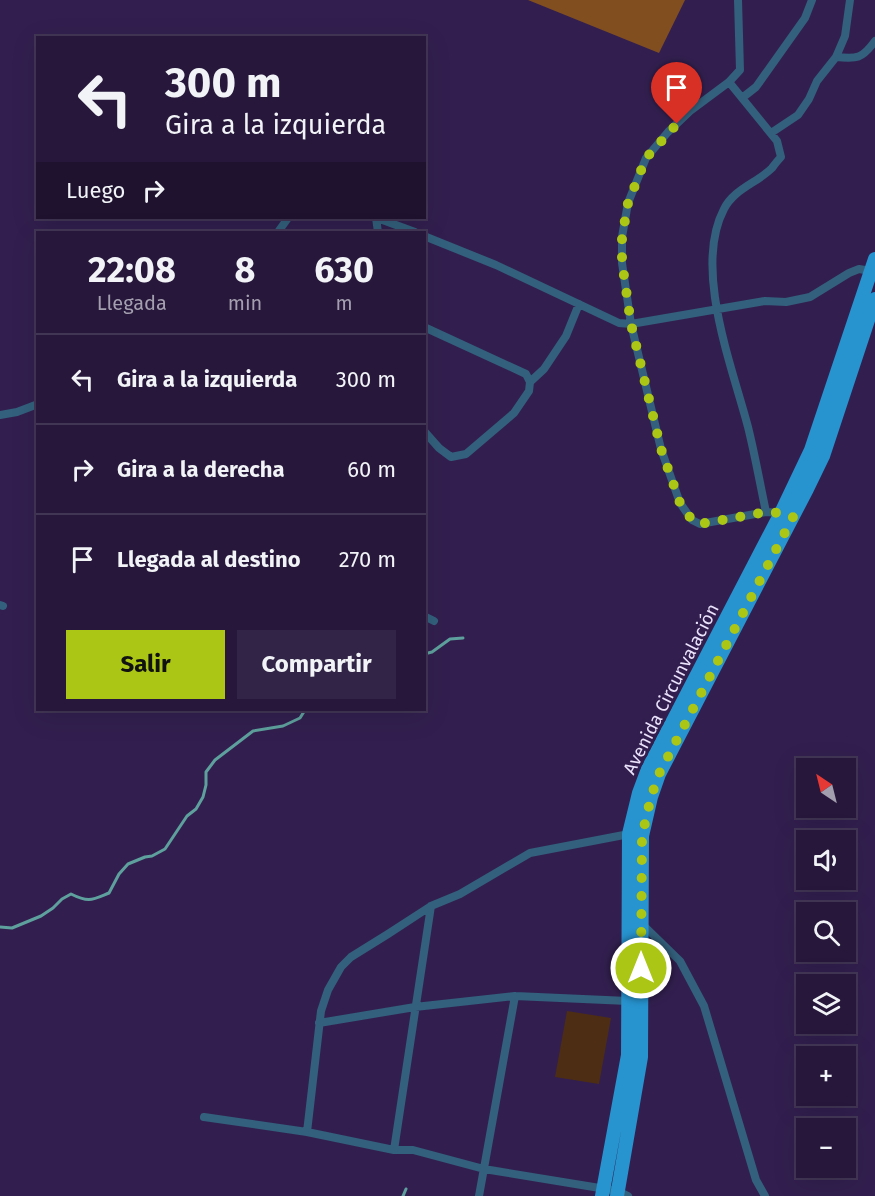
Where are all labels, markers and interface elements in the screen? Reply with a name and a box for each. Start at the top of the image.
text: 300 m [165,58,281,108]
icon: left [66,60,144,138]
pin [651,62,702,124]
icon: arrive [660,71,693,104]
text: Gira a la izquierda [165,109,386,141]
icon: right [137,174,170,207]
text: Luego [66,177,125,204]
text: 22:08 [88,248,176,292]
text: 8 [235,248,255,292]
text: 630 [314,248,374,292]
text: Llegada [97,291,167,315]
text: min [228,291,262,315]
text: m [336,291,353,315]
icon: left [66,363,99,396]
text: Gira a la izquierda [117,366,297,393]
text: 300 m [336,366,396,393]
icon: right [66,453,99,486]
text: Gira a la derecha [117,456,285,483]
text: 60 m [347,456,396,483]
icon: arrive [66,543,99,576]
text: Llegada al destino [117,546,301,573]
text: 270 m [339,546,396,573]
street label: Avenida Circunvalación [618,600,724,778]
button: Salir [66,630,225,699]
button: Compartir [237,630,396,699]
north arrow [796,758,856,818]
map controls [796,758,856,1178]
button: sound [796,830,856,890]
button: search [796,902,856,962]
position arrow [609,936,673,1000]
button: layers [796,974,856,1034]
button: + [796,1046,856,1106]
button: − [796,1118,856,1178]

